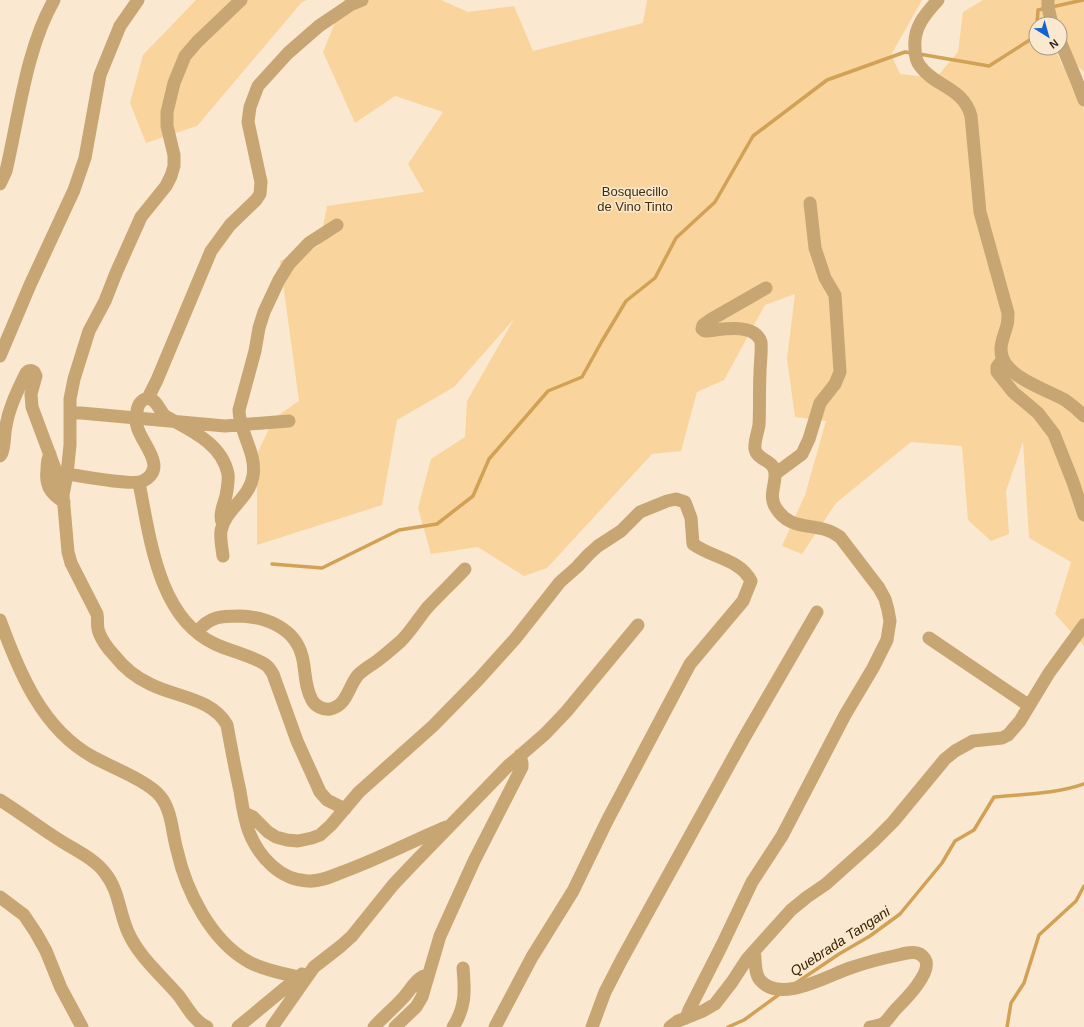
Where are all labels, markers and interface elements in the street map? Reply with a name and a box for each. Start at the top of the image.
north arrow [1028,16,1068,56]
text: N [1047,37,1061,51]
park label: Bosquecillo de Vino Tinto [597,184,673,214]
water label: Quebrada Tangani [787,902,894,979]

